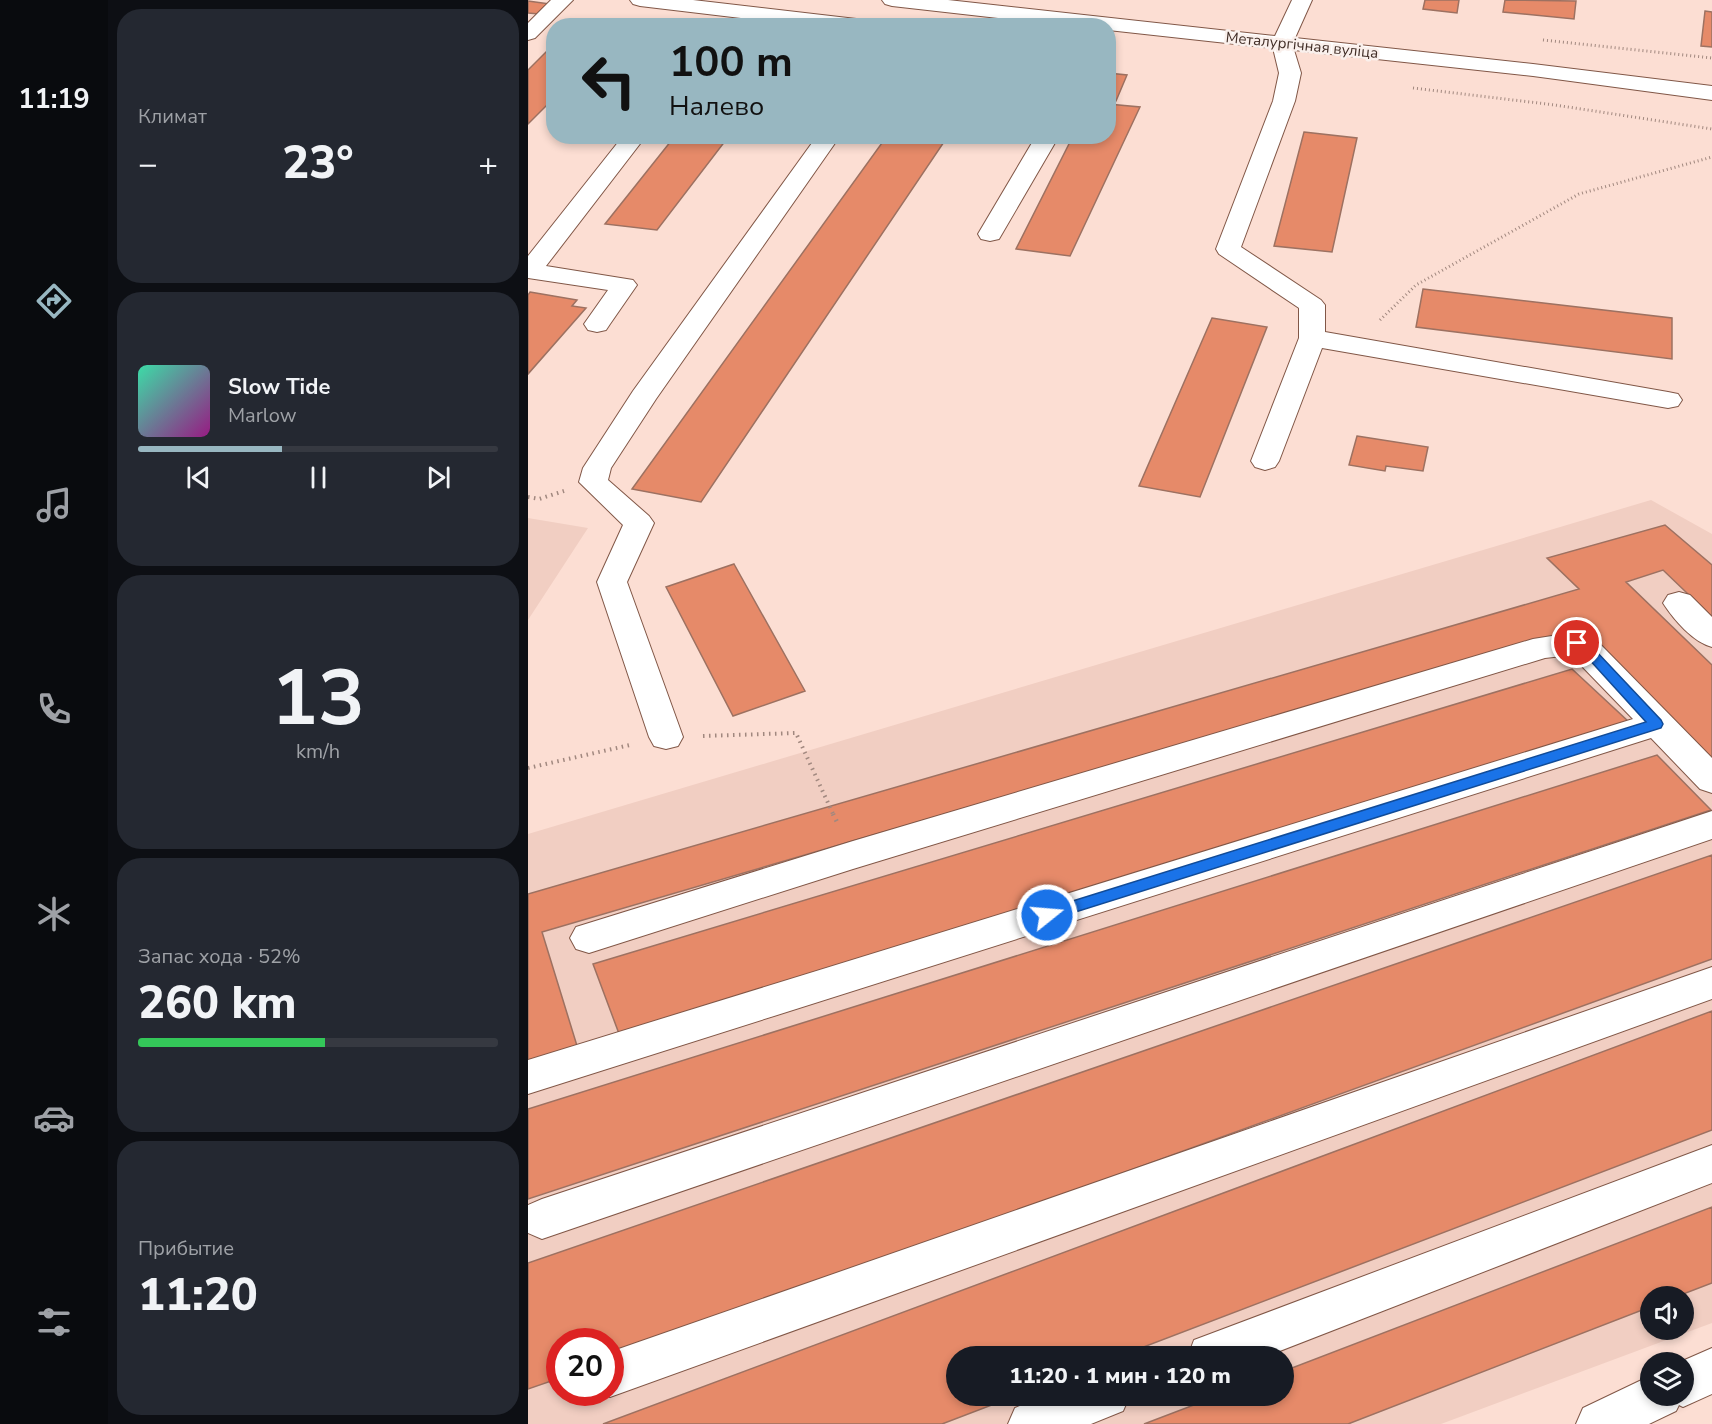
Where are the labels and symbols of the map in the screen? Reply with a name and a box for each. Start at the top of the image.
street label: Металургічная вуліца [1225,27,1379,63]
pin [1551,617,1602,668]
position arrow [1015,883,1079,947]
speed limit sign: 20 [546,1328,624,1406]

